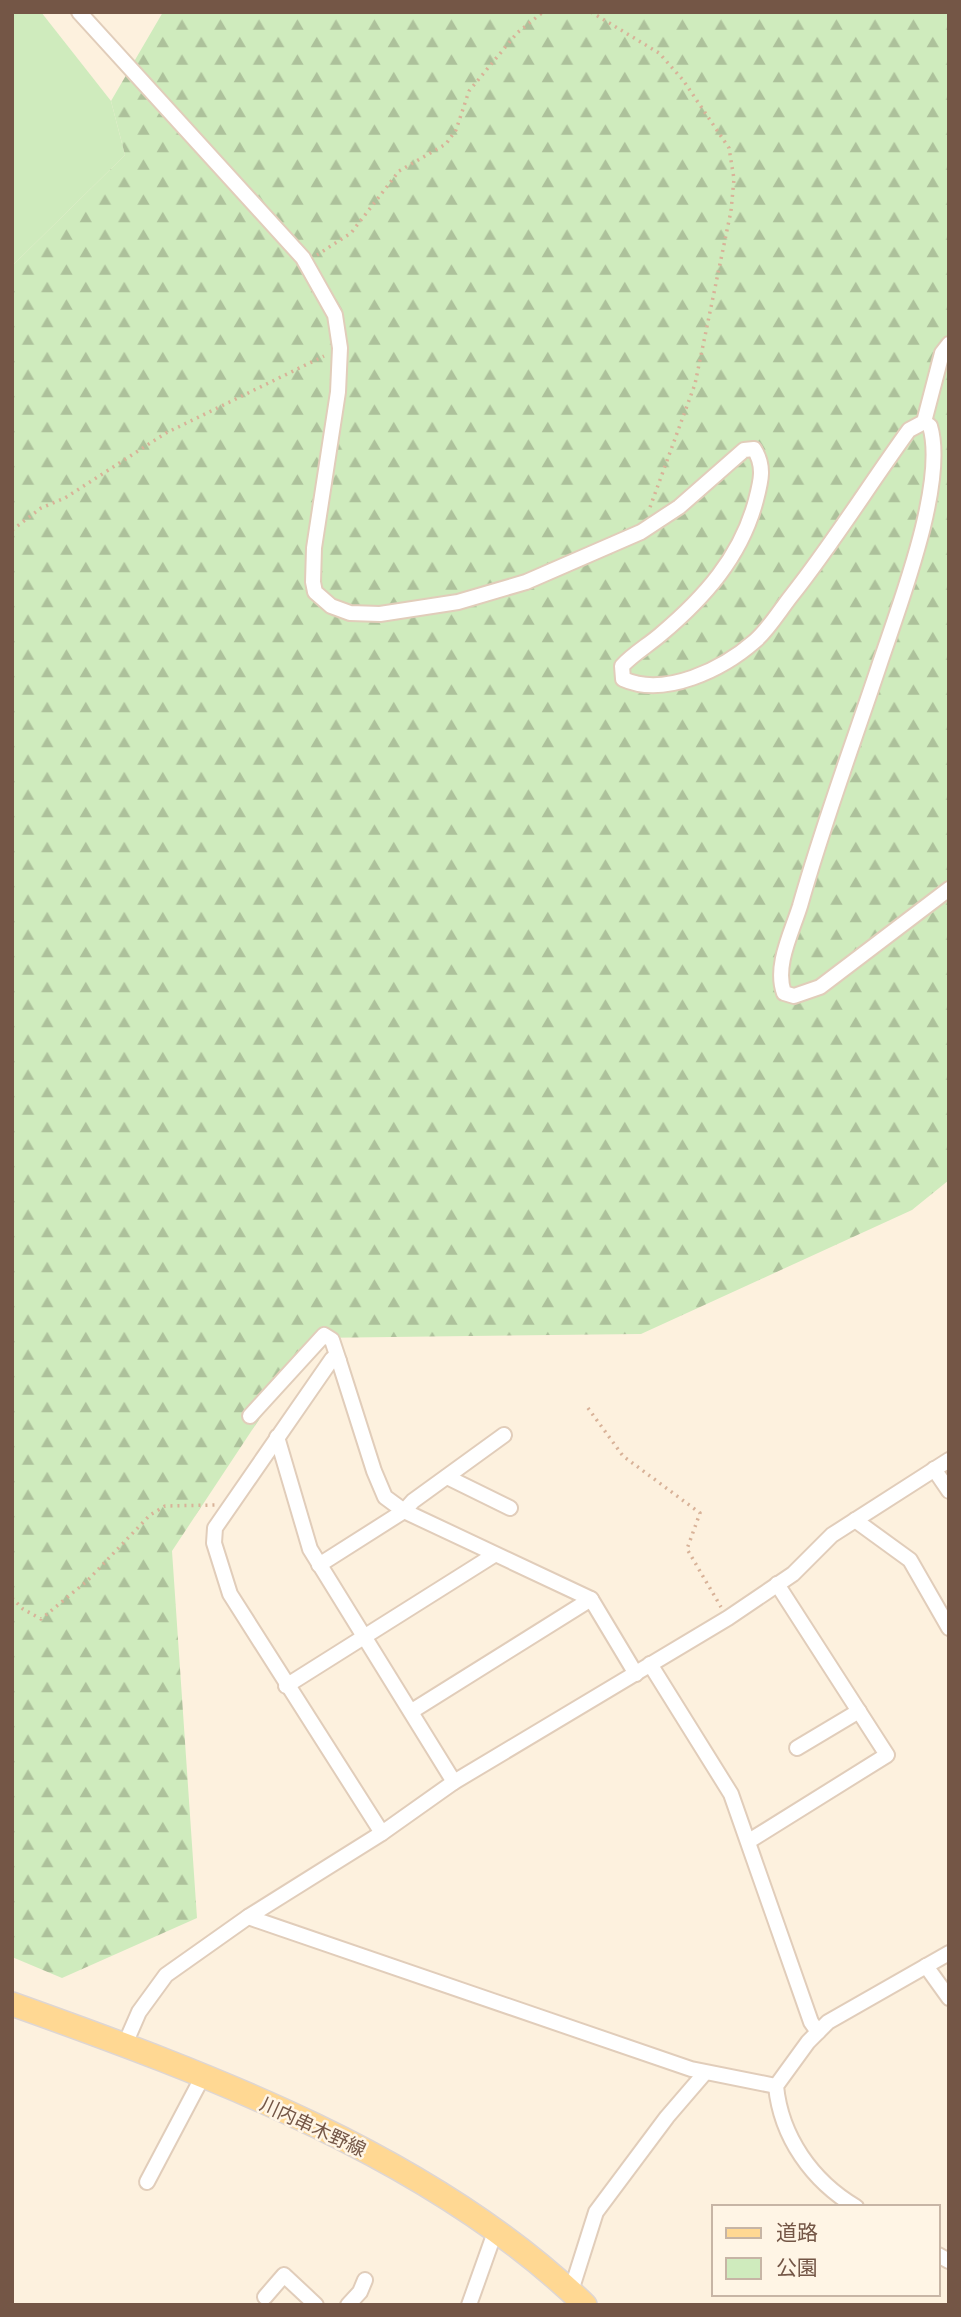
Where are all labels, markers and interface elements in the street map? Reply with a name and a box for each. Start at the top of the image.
street label: 川内串木野線 [256,2092,370,2162]
legend [712,2205,940,2296]
text: 道路 [776,2221,818,2245]
text: 公園 [776,2256,818,2280]

